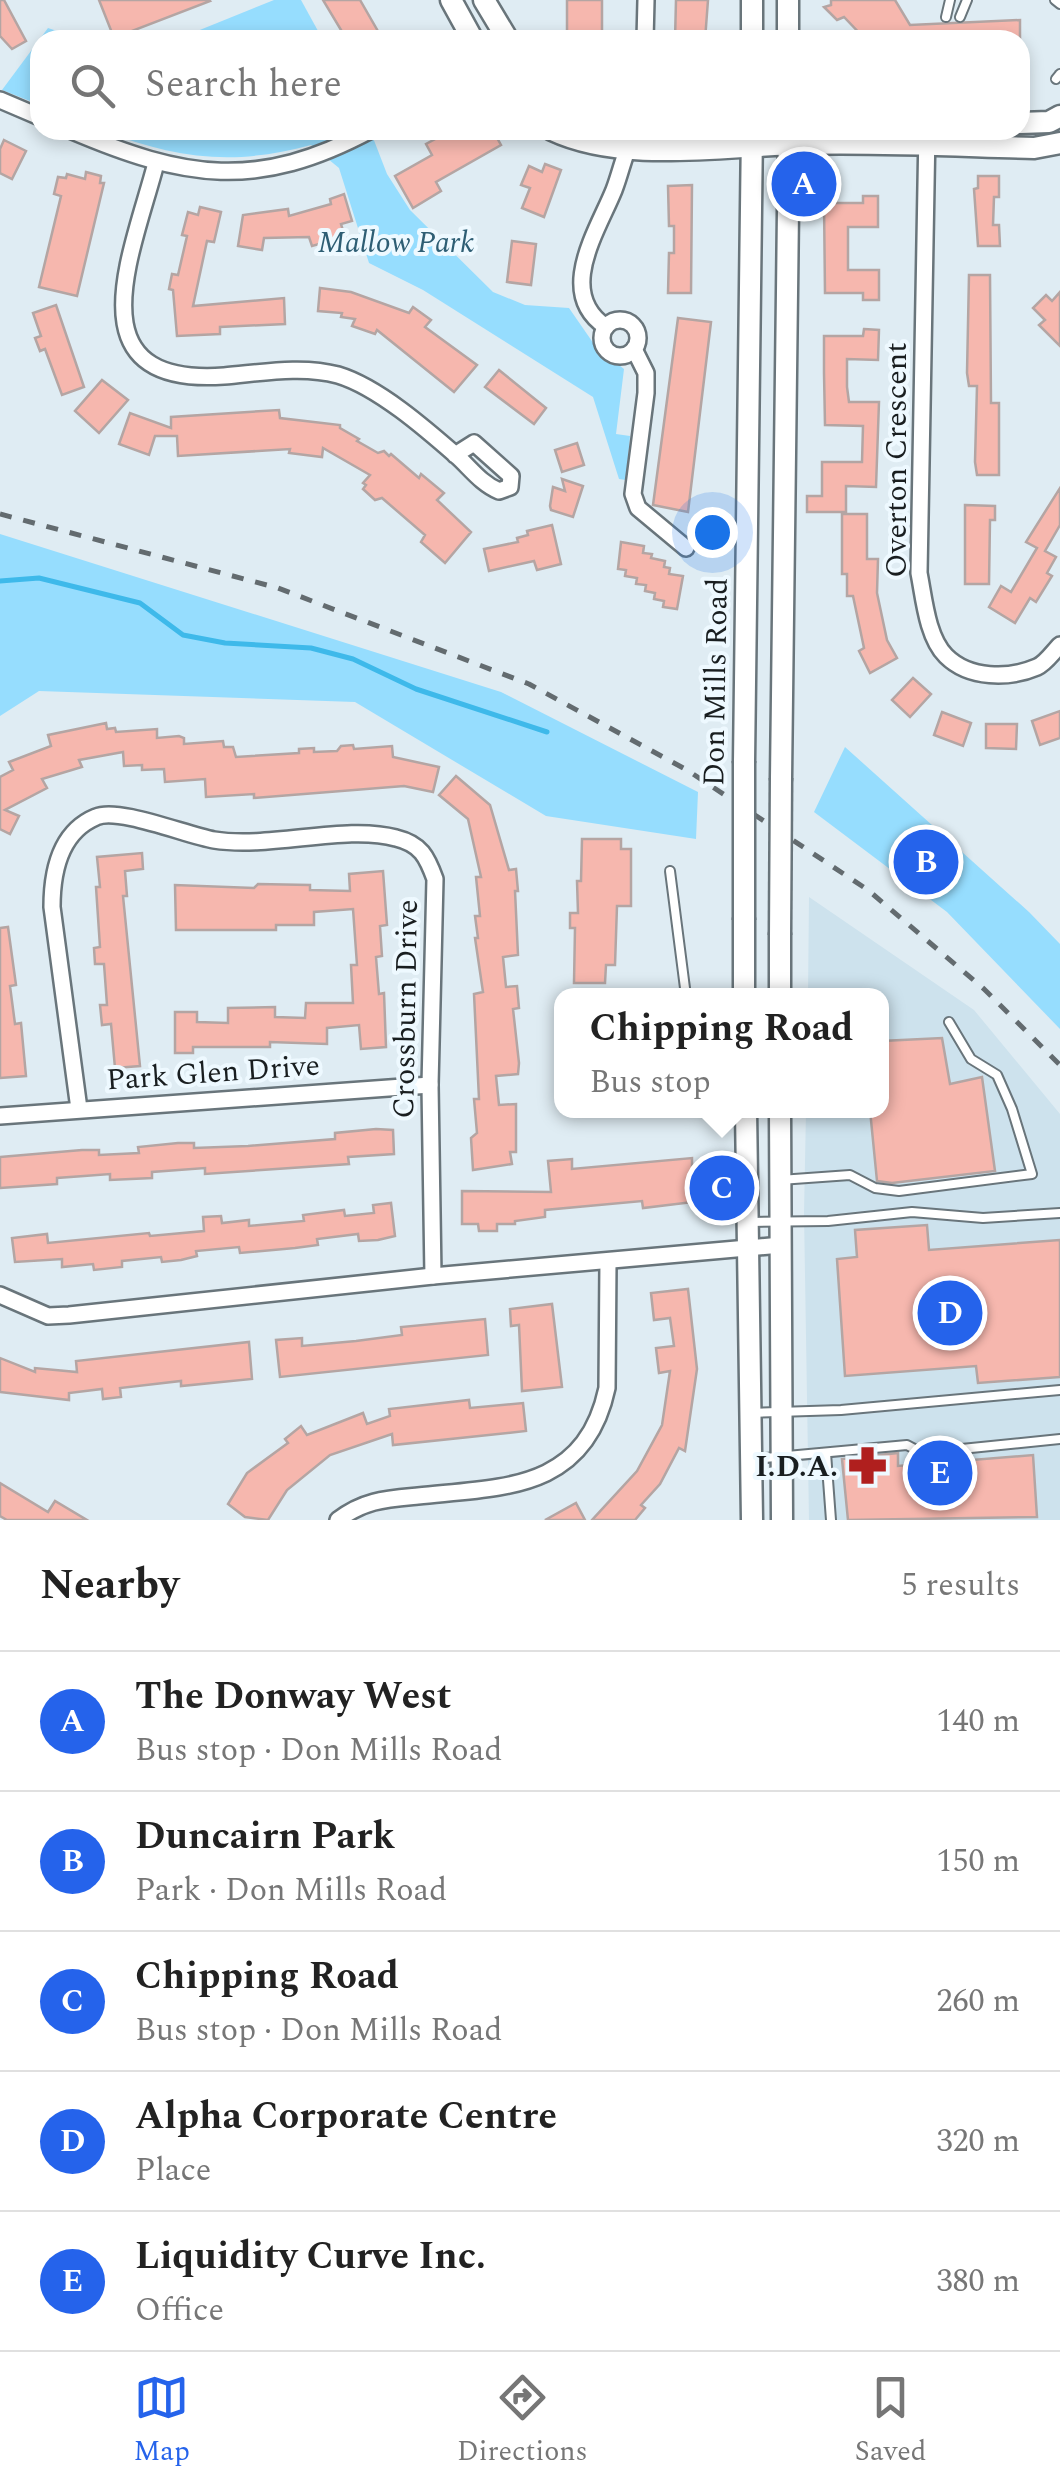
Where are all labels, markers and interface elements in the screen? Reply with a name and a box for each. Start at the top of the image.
search box [30,30,1030,140]
text: Search here [145,56,342,114]
icon: search [65,58,120,113]
pin: A [772,146,836,222]
park label: Mallow Park [318,220,474,266]
street label: Overton Crescent [874,342,920,578]
your location [687,507,738,558]
street label: Don Mills Road [691,577,741,787]
pin: B [894,824,958,900]
street label: Crossburn Drive [381,899,431,1119]
popup [554,988,889,1118]
text: Chipping Road [590,1000,853,1058]
street label: Park Glen Drive [105,1043,321,1103]
text: Bus stop [590,1058,711,1107]
pin: C [690,1150,754,1226]
pin: D [918,1276,982,1350]
pin: E [908,1436,972,1510]
place label: I.D.A. [755,1444,838,1490]
pharmacy icon: I.D.A. [847,1445,889,1487]
text: Nearby [40,1554,179,1617]
text: 5 results [901,1561,1020,1610]
text: The Donway West [135,1668,451,1726]
text: A [60,1697,85,1746]
text: 140 m [936,1697,1020,1746]
text: Bus stop · Don Mills Road [135,1726,502,1775]
text: Duncairn Park [135,1808,395,1866]
text: B [61,1837,84,1886]
text: 150 m [936,1837,1020,1886]
text: Park · Don Mills Road [135,1866,447,1915]
text: Chipping Road [135,1948,399,2006]
text: C [61,1977,84,2026]
text: 260 m [936,1977,1020,2026]
text: Bus stop · Don Mills Road [135,2006,502,2055]
text: Alpha Corporate Centre [135,2088,557,2146]
text: D [60,2117,85,2166]
text: 320 m [936,2117,1020,2166]
text: Place [135,2146,211,2195]
text: Liquidity Curve Inc. [135,2228,486,2286]
text: E [62,2257,83,2306]
text: 380 m [936,2257,1020,2306]
text: Office [135,2286,224,2335]
tab: Map [134,2370,190,2473]
tab: Directions [457,2370,588,2473]
tab: Saved [855,2370,926,2473]

